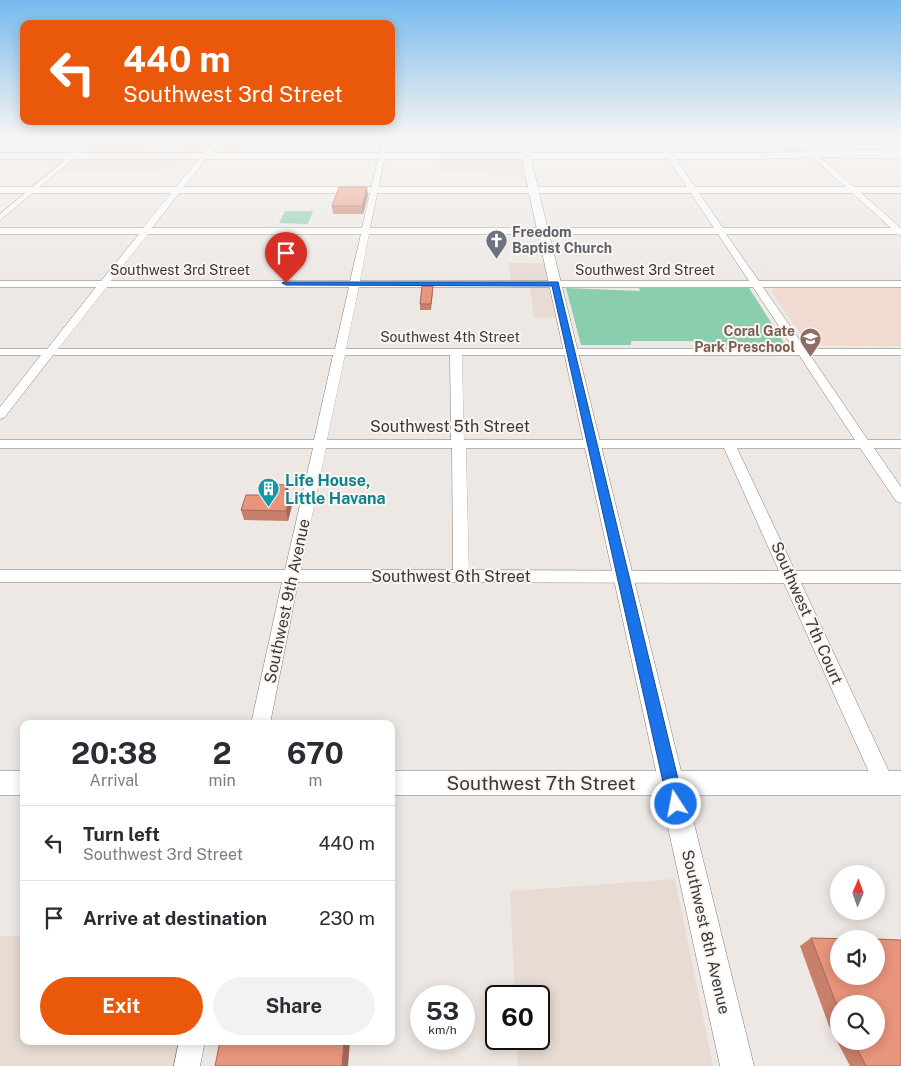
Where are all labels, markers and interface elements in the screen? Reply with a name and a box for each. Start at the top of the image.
text: 440 m [123,39,231,80]
icon: left [40,40,105,105]
text: Southwest 3rd Street [123,81,343,107]
place label: Freedom Baptist Church [512,224,612,256]
church icon: Freedom Baptist Church [484,228,508,259]
pin [265,232,307,283]
icon: arrive [272,239,300,267]
street label: Southwest 3rd Street [110,262,250,278]
street label: Southwest 3rd Street [575,262,715,278]
place label: Coral Gate Park Preschool [694,323,795,355]
school or university icon: Coral Gate Park Preschool [799,327,823,358]
street label: Southwest 4th Street [380,329,520,345]
street label: Southwest 5th Street [370,417,530,436]
place label: Life House, Little Havana [285,471,386,508]
building icon: Life House, Little Havana [257,477,281,508]
street label: Southwest 9th Avenue [260,517,314,685]
street label: Southwest 7th Court [767,539,847,687]
street label: Southwest 6th Street [371,567,531,586]
text: 20:38 [71,735,158,771]
text: 2 [213,735,232,771]
text: 670 [287,735,344,771]
text: Arrival [90,771,139,790]
text: min [209,771,236,790]
text: m [308,771,322,790]
street label: Southwest 7th Street [446,772,636,794]
position arrow [649,777,701,829]
text: Turn left [83,823,160,845]
icon: left [40,829,68,857]
text: 440 m [318,832,375,854]
text: Southwest 3rd Street [83,845,243,864]
street label: Southwest 8th Avenue [678,848,734,1016]
north arrow [830,865,885,920]
map controls [830,865,885,1050]
icon: arrive [40,904,68,932]
text: Arrive at destination [83,907,267,929]
text: 230 m [319,907,375,929]
button: sound [830,930,885,985]
button: Exit [40,977,203,1035]
button: Share [213,977,375,1035]
speed limit sign: 60 [485,985,550,1050]
button: search [830,995,885,1050]
text: 53 [426,996,459,1026]
text: km/h [428,1023,457,1037]

